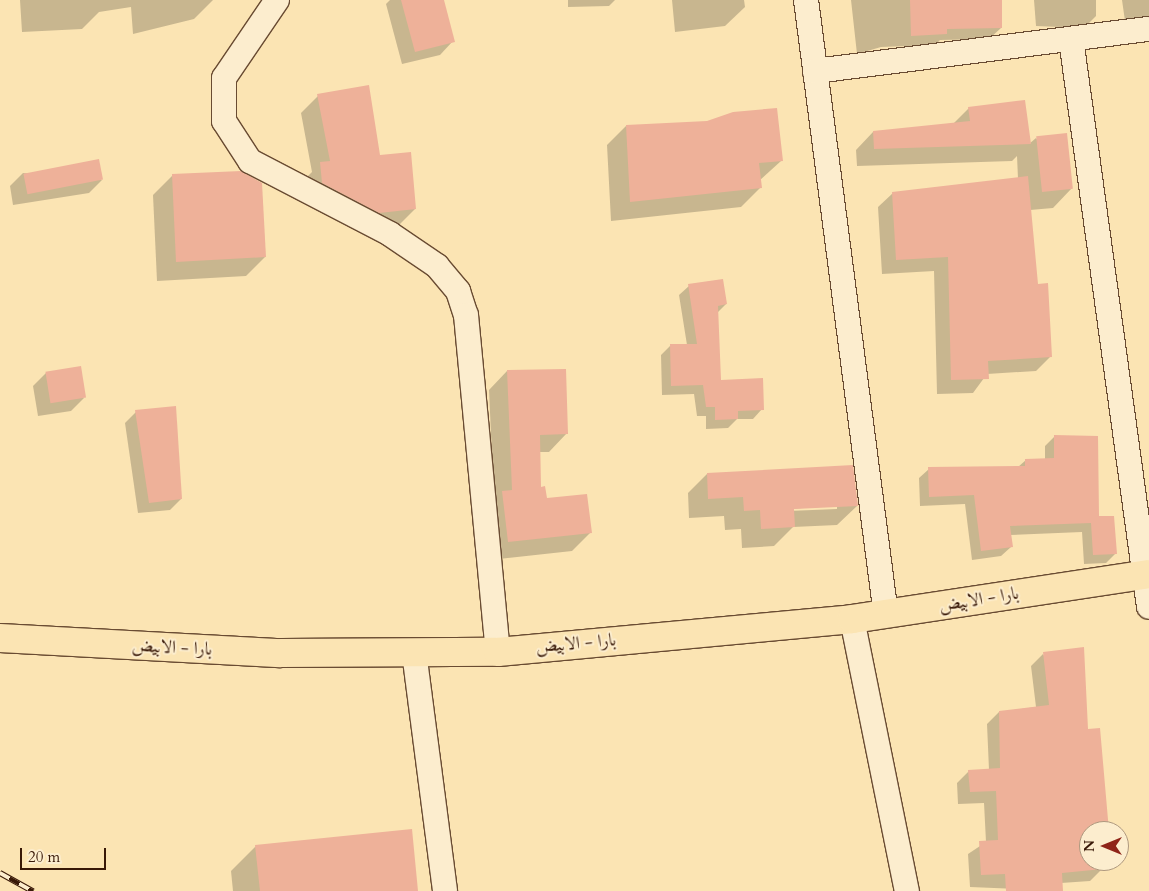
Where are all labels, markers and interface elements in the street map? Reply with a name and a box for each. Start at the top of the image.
street label: بارا - الابيض [938,583,1020,617]
street label: بارا - الابيض [535,630,617,658]
street label: بارا - الابيض [131,635,213,661]
north arrow [1079,821,1129,871]
scale bar [22,838,109,870]
text: N [1080,840,1099,852]
text: 20 m [28,847,60,867]

